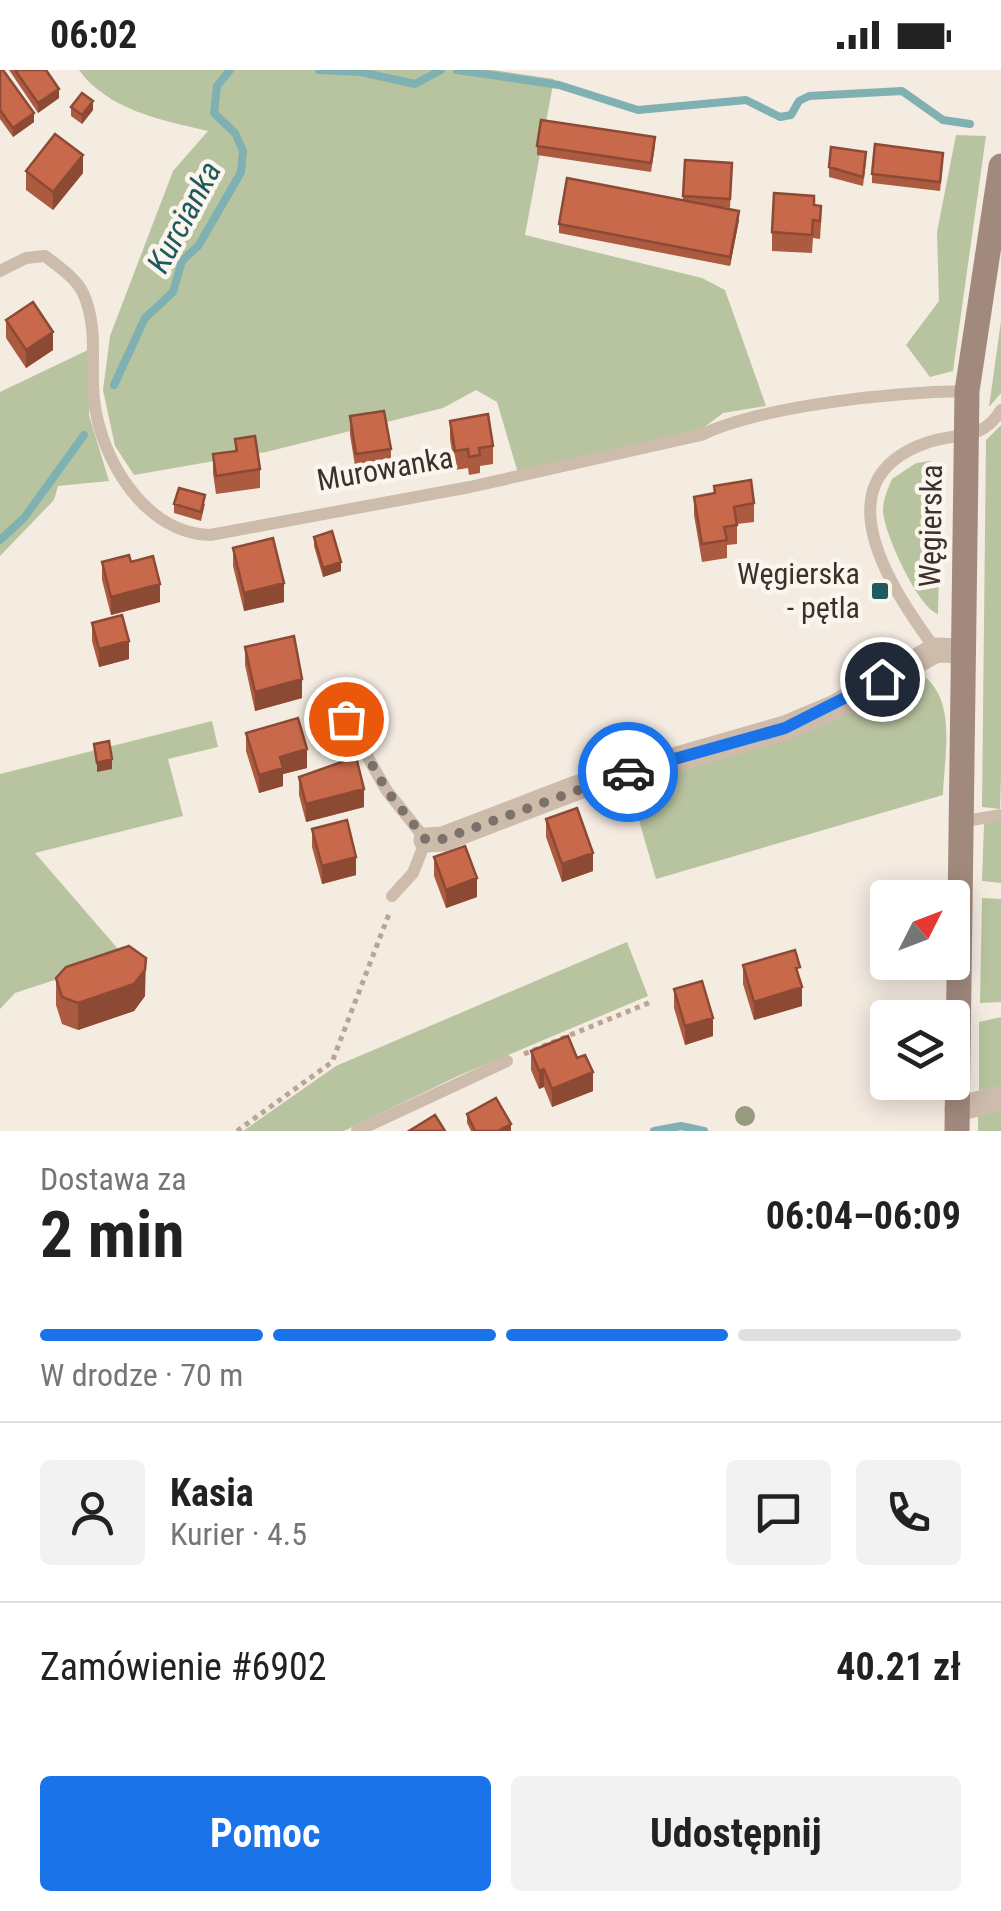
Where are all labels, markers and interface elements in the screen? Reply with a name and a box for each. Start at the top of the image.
text: 06:02 [50,13,137,57]
water label: Kurcianka [139,155,229,279]
street label: Murowanka [314,439,456,498]
street label: Węgierska [912,464,949,588]
place label: Węgierska - pętla [737,556,860,625]
marker: Węgierska - pętla [869,580,891,602]
pin [840,637,925,722]
icon: home [855,652,910,707]
pin [304,677,389,762]
icon: bag [319,692,374,747]
courier [578,722,678,822]
icon: car [601,745,656,800]
north arrow [870,880,970,980]
map controls [870,880,970,1100]
button: layers [870,1000,970,1100]
text: Dostawa za [40,1160,187,1198]
text: 06:04–06:09 [766,1194,961,1238]
text: 2 min [40,1197,184,1273]
text: W drodze · 70 m [40,1356,243,1394]
button: person [40,1460,145,1565]
button: chat [726,1460,831,1565]
button: phone [856,1460,961,1565]
text: Kasia [170,1471,254,1515]
text: Kurier · 4.5 [170,1515,307,1553]
text: Zamówienie #6902 [40,1645,327,1689]
text: 40.21 zł [836,1645,961,1689]
button: Pomoc [40,1776,491,1891]
button: Udostępnij [511,1776,961,1891]

